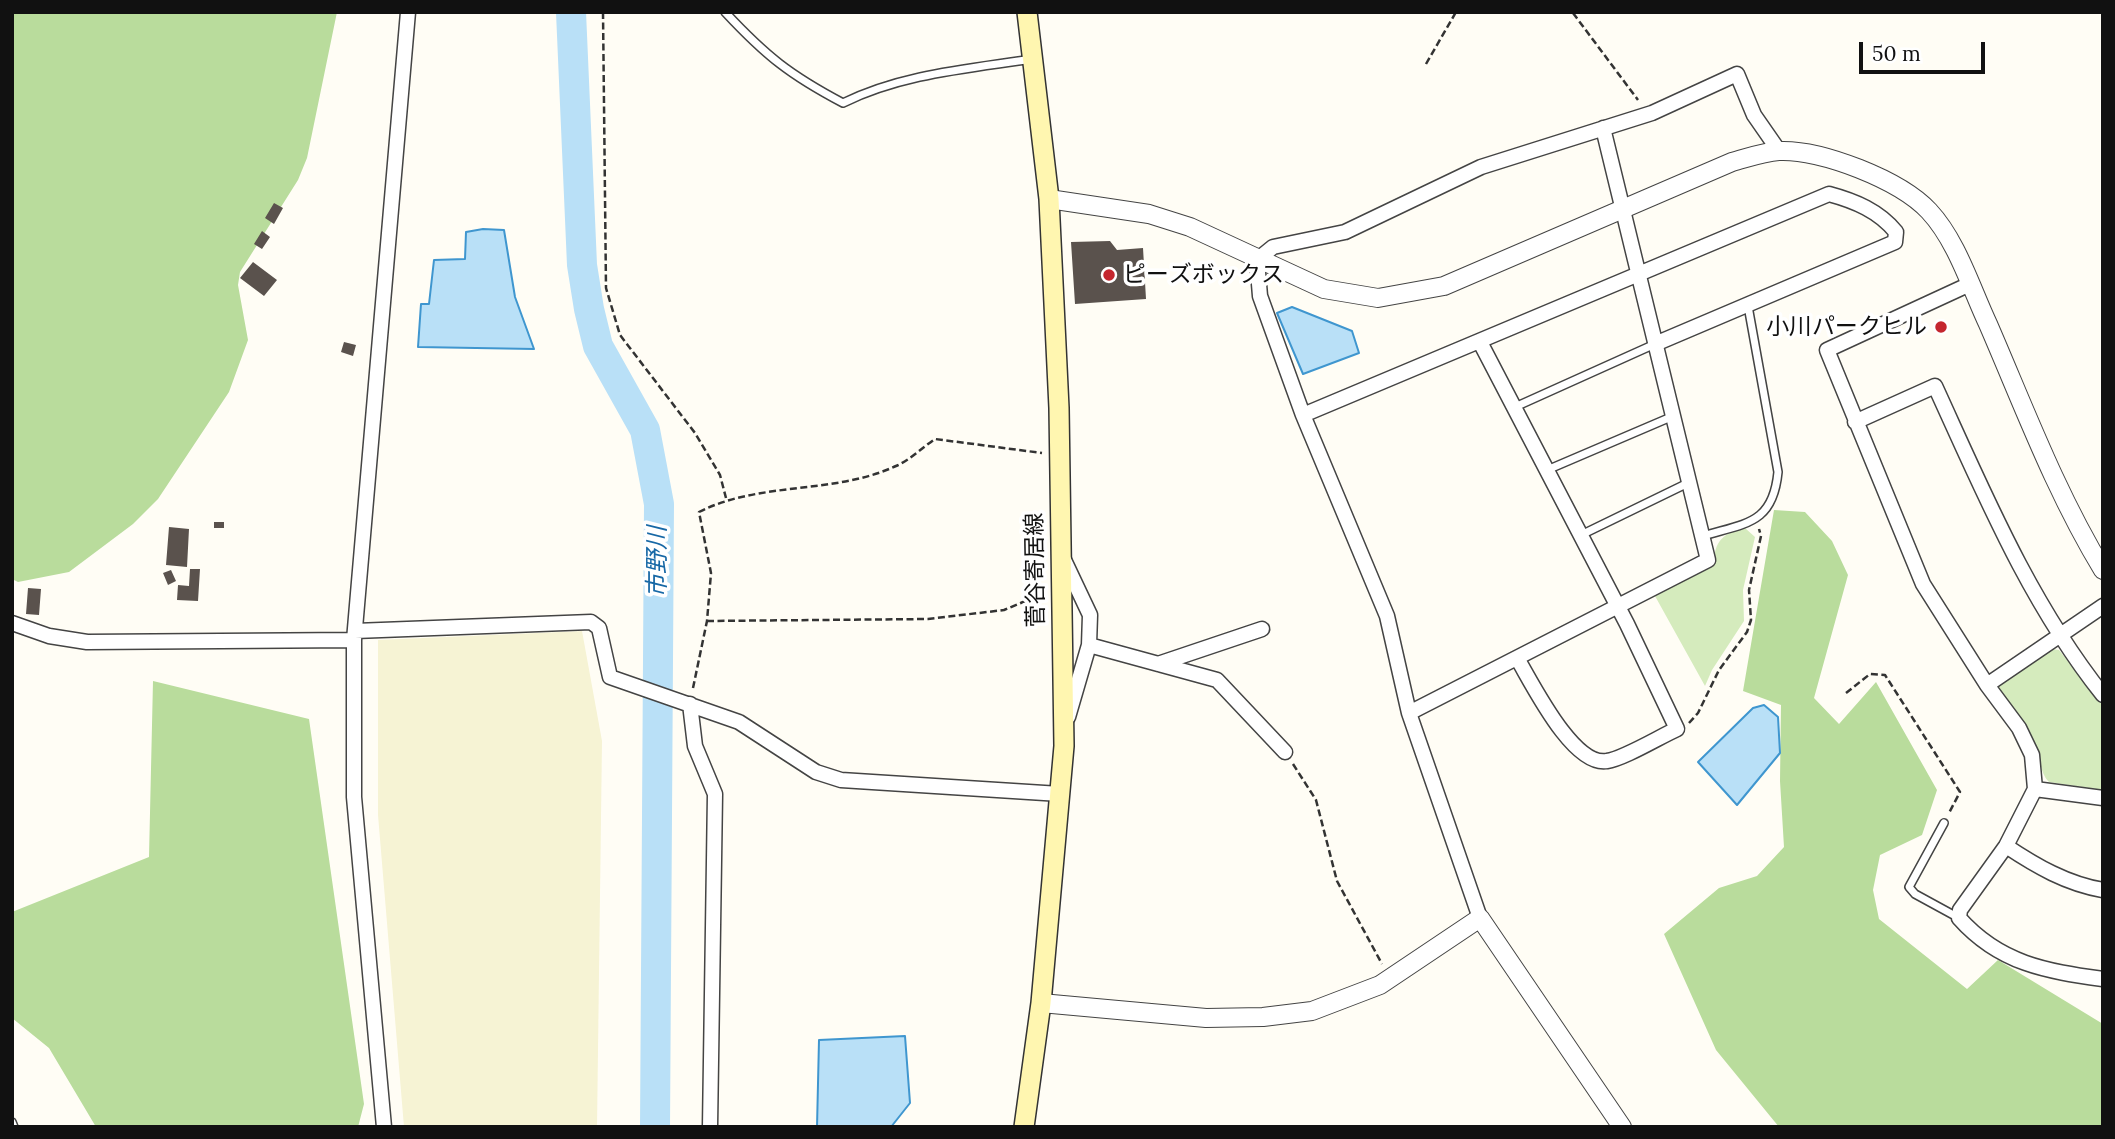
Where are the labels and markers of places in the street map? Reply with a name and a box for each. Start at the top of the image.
place label: ピーズボックス [1123,261,1284,289]
marker: ピーズボックス [1101,267,1117,283]
place label: 小川パークヒル [1766,313,1927,341]
marker: 小川パークヒル [1933,319,1949,335]

